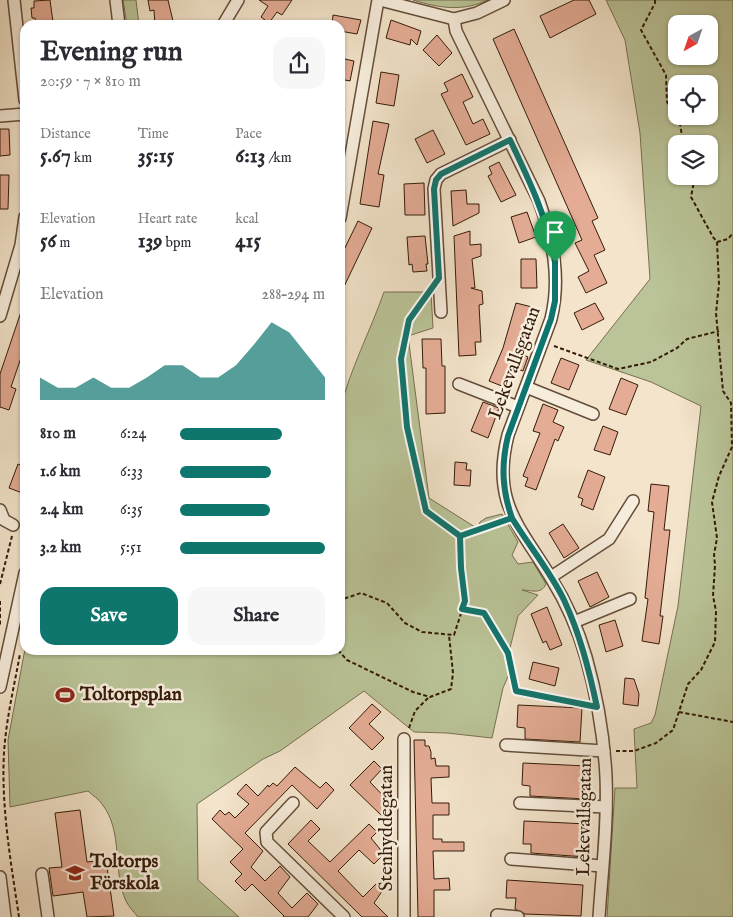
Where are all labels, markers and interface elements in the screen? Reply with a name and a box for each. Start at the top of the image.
north arrow [668,15,718,65]
map controls [668,15,718,185]
text: Evening run [40,35,183,70]
button: share [273,37,325,89]
text: 20:59 · 7 × 810 m [40,72,141,92]
button: locate [668,75,718,125]
text: Distance [40,125,91,143]
text: Time [138,125,169,143]
text: Pace [235,125,262,143]
button: layers [668,135,718,185]
text: 5.67 [40,143,71,170]
text: 35:15 [138,143,174,170]
text: 6:13 [235,143,265,170]
text: km [71,149,92,167]
text: /km [265,149,292,167]
text: Elevation [40,210,96,228]
text: Heart rate [138,210,197,228]
text: kcal [235,210,259,228]
pin [534,211,576,262]
icon: arrive [541,218,569,246]
text: 56 [40,228,56,255]
text: 139 [138,228,163,255]
text: 415 [235,228,261,255]
text: m [56,234,70,252]
text: bpm [163,234,191,252]
text: Elevation [40,285,103,305]
text: 288–294 m [262,285,325,305]
street label: Lekevallsgatan [484,303,546,423]
text: 810 m [40,424,76,444]
text: 6:24 [120,424,146,444]
text: 1.6 km [40,462,81,482]
text: 6:33 [120,462,143,482]
text: 2.4 km [40,500,83,520]
text: 6:35 [120,500,143,520]
text: 3.2 km [40,538,81,558]
text: 5:51 [120,538,142,558]
button: Save [40,587,178,645]
button: Share [188,587,325,645]
place label: Toltorpsplan [79,683,182,707]
sports icon: Toltorpsplan [54,684,76,706]
street label: Lekevallsgatan [572,758,598,876]
street label: Stenhyddegatan [375,765,399,891]
place label: Toltorps Förskola [89,850,160,896]
school or university icon: Toltorps Förskola [64,862,86,884]

